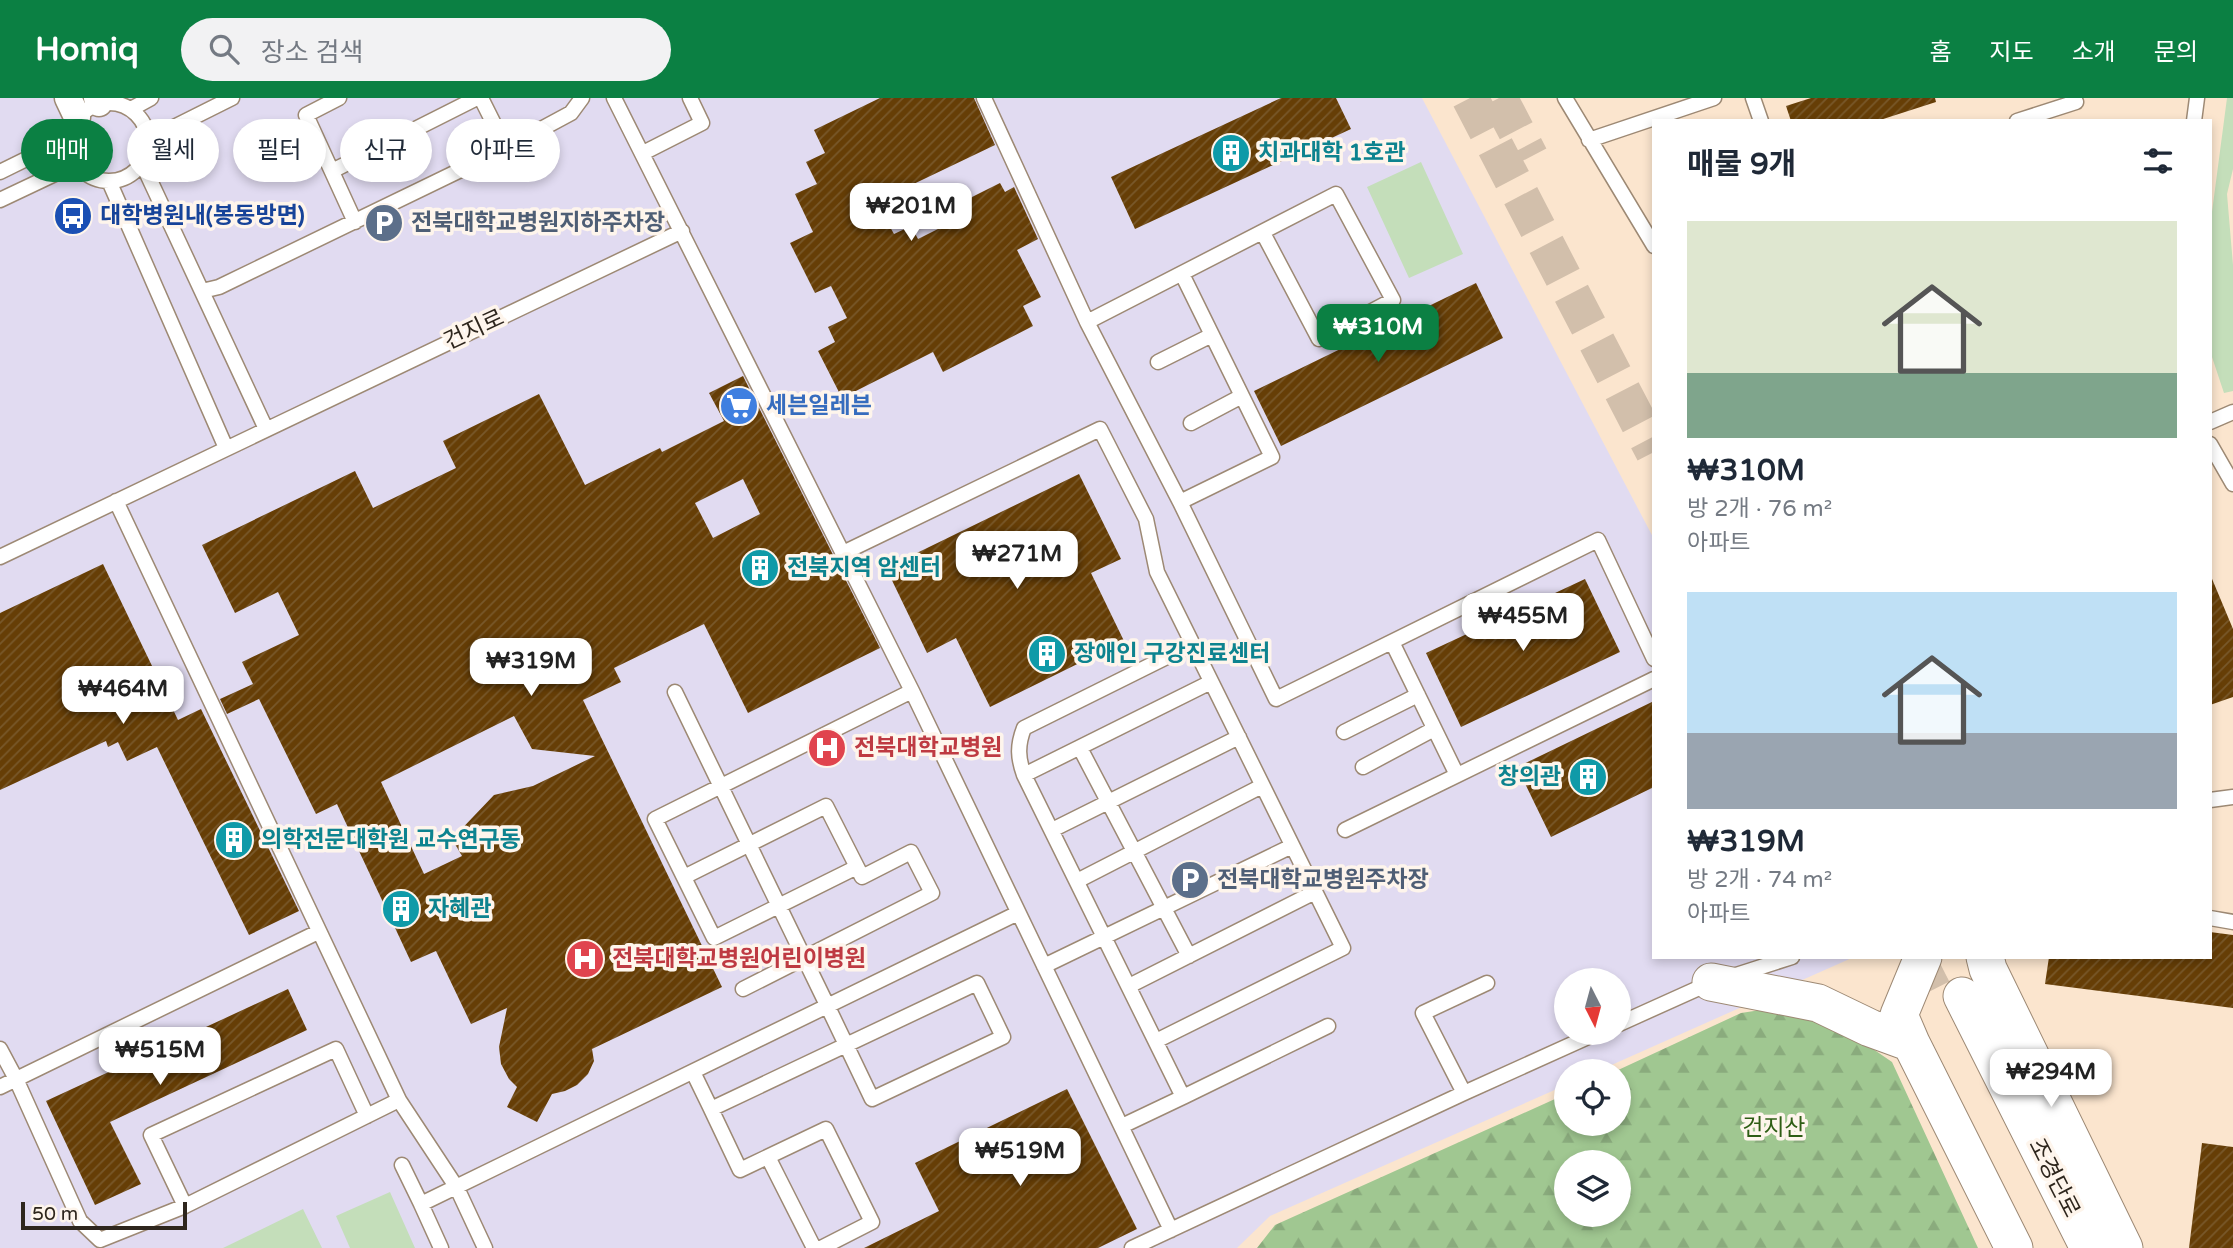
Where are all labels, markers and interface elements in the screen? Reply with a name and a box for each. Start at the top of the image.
search box [181,18,671,81]
text: Homiq [35,30,139,69]
icon: search [205,30,243,68]
text: 장소 검색 [261,37,363,68]
text: 홈 [1929,38,1951,67]
text: 지도 [1989,38,2034,67]
text: 소개 [2072,38,2116,67]
text: 문의 [2154,38,2198,67]
chip: 매매 [21,119,113,182]
chip: 월세 [127,119,219,182]
chip: 필터 [233,119,326,182]
chip: 신규 [340,119,432,182]
chip: 아파트 [446,119,560,182]
building icon: 치과대학 1호관 [1210,132,1252,174]
place label: 치과대학 1호관 [1258,139,1405,167]
icon: filters [2139,142,2177,180]
text: 매물 9개 [1687,146,1796,183]
pin: ₩201M [862,184,960,243]
text: ₩201M [866,192,956,220]
bus stop icon: 대학병원내(봉동방면) [52,195,94,237]
place label: 대학병원내(봉동방면) [100,202,305,230]
parking icon: 전북대학교병원지하주차장 [363,202,405,244]
place label: 전북대학교병원지하주차장 [411,209,665,237]
icon: home [1869,266,1995,392]
street label: 건지로 [439,304,509,356]
pin: ₩310M [1329,304,1427,364]
text: ₩310M [1333,313,1423,341]
supermarket icon: 세븐일레븐 [718,385,760,427]
place label: 세븐일레븐 [766,392,872,420]
text: ₩310M [1687,452,1805,489]
text: 방 2개 · 76 m² [1687,495,1832,523]
text: 아파트 [1687,529,1750,557]
pin: ₩271M [968,532,1066,591]
text: ₩271M [972,540,1062,568]
building icon: 전북지역 암센터 [739,547,781,589]
place label: 전북지역 암센터 [787,554,941,582]
pin: ₩455M [1474,594,1572,653]
text: ₩455M [1478,602,1568,630]
building icon: 장애인 구강진료센터 [1026,633,1068,675]
icon: home [1869,637,1995,763]
pin: ₩319M [482,638,580,698]
place label: 장애인 구강진료센터 [1074,640,1270,668]
text: ₩319M [486,647,576,675]
pin: ₩464M [74,666,172,726]
text: ₩464M [78,675,168,703]
hospital icon: 전북대학교병원 [806,727,848,769]
place label: 전북대학교병원 [854,734,1002,762]
building icon: 창의관 [1567,756,1609,798]
place label: 창의관 [1498,763,1561,791]
building icon: 의학전문대학원 교수연구동 [213,819,255,861]
text: ₩319M [1687,823,1805,860]
place label: 의학전문대학원 교수연구동 [261,826,521,854]
parking icon: 전북대학교병원주차장 [1169,859,1211,901]
place label: 전북대학교병원주차장 [1217,866,1429,894]
text: 방 2개 · 74 m² [1687,866,1832,894]
building icon: 자혜관 [380,888,422,930]
place label: 자혜관 [428,895,491,923]
text: 아파트 [1687,900,1750,928]
hospital icon: 전북대학교병원어린이병원 [564,938,606,980]
place label: 전북대학교병원어린이병원 [612,945,866,973]
north arrow [1554,968,1631,1045]
map controls [1554,968,1631,1227]
pin: ₩515M [111,1028,209,1087]
text: ₩515M [115,1036,205,1064]
pin: ₩294M [2002,1049,2100,1109]
text: ₩294M [2006,1058,2096,1086]
button: locate [1554,1059,1631,1136]
park label: 건지산 [1742,1114,1806,1142]
pin: ₩519M [971,1128,1069,1188]
street label: 조경단로 [2022,1134,2086,1222]
text: ₩519M [975,1137,1065,1165]
button: layers [1554,1150,1631,1227]
scale bar [21,1199,187,1231]
text: 50 m [32,1203,78,1225]

